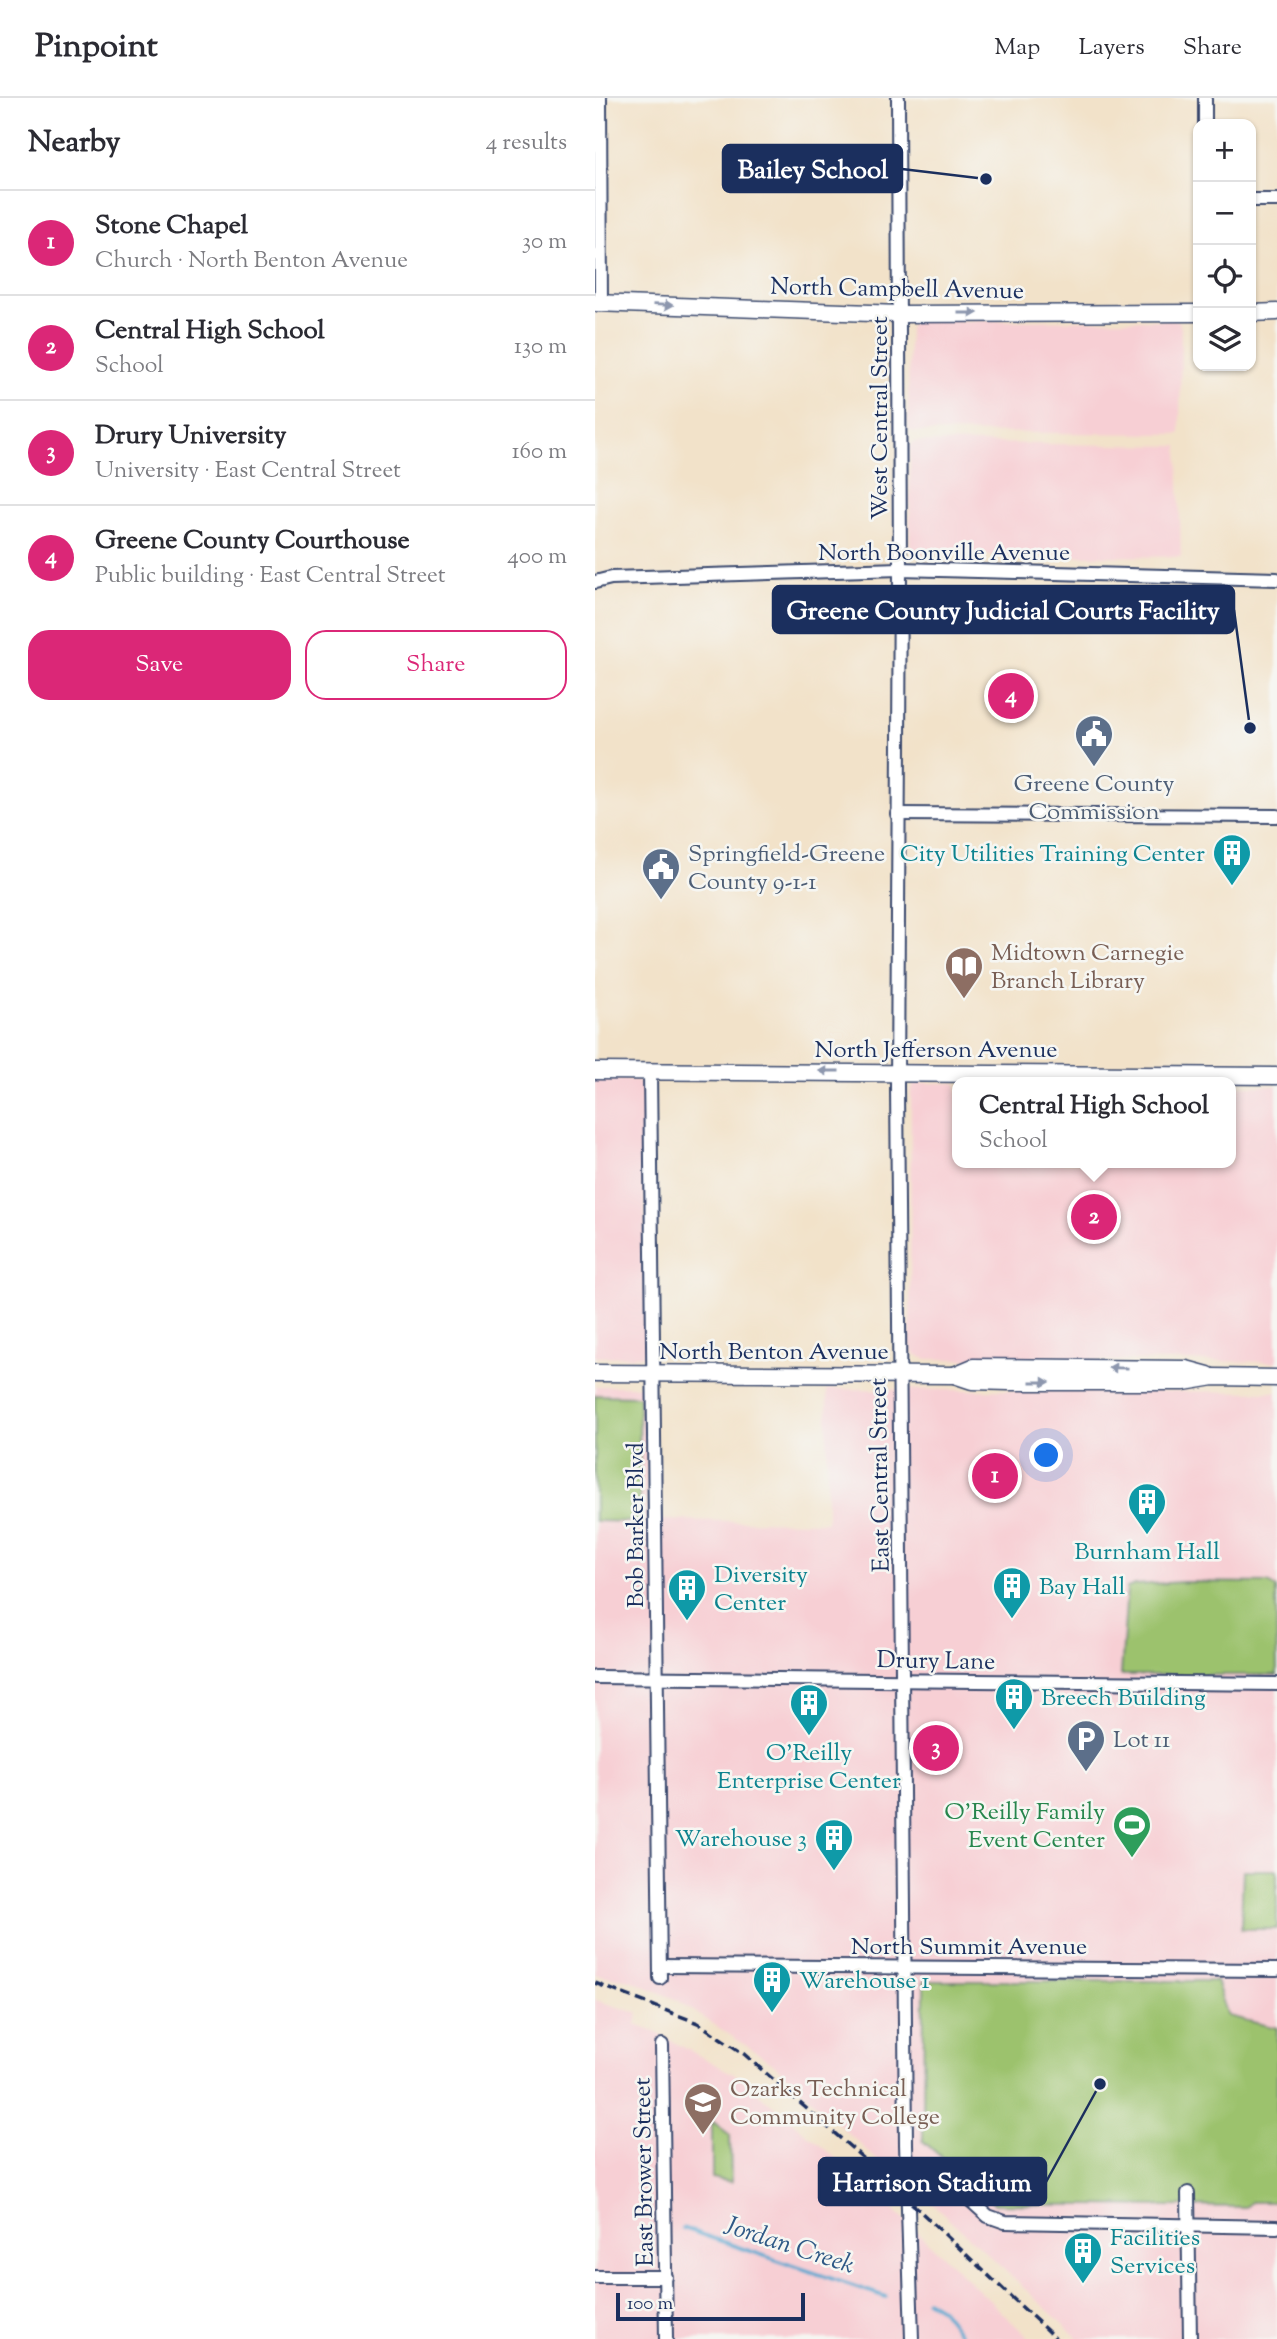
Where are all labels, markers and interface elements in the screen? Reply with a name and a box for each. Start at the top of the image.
text: Pinpoint [35,24,158,72]
text: Map [994,31,1040,65]
text: Layers [1078,31,1145,65]
text: Share [1183,31,1242,65]
map controls [1193,119,1256,371]
button: + [1193,119,1256,182]
text: Nearby [28,122,120,165]
text: 4 results [486,127,567,160]
callout: Bailey School [723,145,902,192]
text: Bailey School [738,153,889,190]
button: − [1193,182,1256,245]
text: Stone Chapel [95,208,248,245]
text: 1 [47,226,55,259]
text: 30 m [522,226,567,259]
text: Church · North Benton Avenue [95,245,408,278]
button: locate [1193,245,1256,308]
street label: North Campbell Avenue [770,271,1024,309]
one-way arrow [652,300,674,311]
one-way arrow [957,307,979,319]
button: layers [1193,308,1256,371]
text: Central High School [95,313,325,350]
street label: West Central Street [864,316,898,520]
text: 2 [46,331,56,364]
text: 130 m [514,331,567,364]
text: School [95,350,164,383]
text: Drury University [95,418,286,455]
text: 3 [46,436,56,469]
text: 160 m [512,436,567,469]
text: University · East Central Street [95,455,401,488]
text: Greene County Courthouse [95,523,410,560]
street label: North Boonville Avenue [818,537,1070,571]
text: 4 [45,541,57,574]
text: 400 m [507,541,567,574]
text: Public building · East Central Street [95,560,446,593]
callout: Greene County Judicial Courts Facility [773,586,1234,633]
text: Greene County Judicial Courts Facility [786,594,1220,631]
button: Save [28,630,291,700]
button: Share [305,630,567,700]
pin: 4 [988,670,1034,722]
public building icon: Greene County Commission [1073,713,1115,768]
place label: Greene County Commission [1014,768,1175,830]
building icon: City Utilities Training Center [1211,832,1253,887]
place label: Springfield-Greene County 9-1-1 [688,838,885,900]
place label: City Utilities Training Center [900,838,1205,872]
public building icon: Springfield-Greene County 9-1-1 [640,846,682,901]
place label: Midtown Carnegie Branch Library [991,937,1184,999]
library icon: Midtown Carnegie Branch Library [943,945,985,1000]
street label: North Jefferson Avenue [815,1034,1057,1068]
one-way arrow [817,1065,839,1077]
popup [952,1077,1236,1168]
text: Central High School [979,1088,1209,1125]
text: School [979,1125,1048,1158]
pin: 2 [1071,1191,1117,1243]
street label: North Benton Avenue [659,1336,889,1370]
one-way arrow [1106,1363,1128,1374]
one-way arrow [1030,1376,1052,1388]
street label: East Central Street [862,1378,900,1572]
your location [1029,1438,1063,1472]
street label: Bob Barker Blvd [620,1442,654,1608]
pin: 1 [972,1450,1018,1502]
building icon: Burnham Hall [1126,1481,1168,1536]
place label: Burnham Hall [1074,1536,1220,1570]
place label: Diversity Center [714,1559,808,1621]
building icon: Bay Hall [991,1565,1033,1620]
building icon: Diversity Center [666,1567,708,1622]
place label: Bay Hall [1039,1571,1126,1605]
street label: Drury Lane [876,1644,996,1680]
building icon: Breech Building [993,1676,1035,1731]
building icon: O'Reilly Enterprise Center [788,1682,830,1737]
place label: Breech Building [1041,1682,1206,1716]
parking icon: Lot 11 [1065,1718,1107,1773]
pin: 3 [913,1722,959,1774]
place label: Lot 11 [1113,1724,1170,1758]
place label: O'Reilly Enterprise Center [717,1737,901,1799]
place label: O'Reilly Family Event Center [944,1796,1105,1858]
sports icon: O'Reilly Family Event Center [1111,1804,1153,1859]
building icon: Warehouse 3 [813,1817,855,1872]
place label: Warehouse 3 [675,1823,807,1857]
street label: North Summit Avenue [851,1931,1087,1965]
building icon: Warehouse 1 [751,1959,793,2014]
place label: Warehouse 1 [799,1965,930,1999]
place label: Ozarks Technical Community College [730,2073,940,2135]
street label: East Brower Street [626,2077,664,2267]
school or university icon: Ozarks Technical Community College [682,2081,724,2136]
callout: Harrison Stadium [819,2158,1046,2205]
text: Harrison Stadium [833,2166,1032,2203]
water label: Jordan Creek [719,2208,859,2285]
place label: Facilities Services [1110,2222,1200,2284]
building icon: Facilities Services [1062,2230,1104,2285]
scale bar [616,2290,805,2322]
text: 100 m [627,2291,673,2318]

